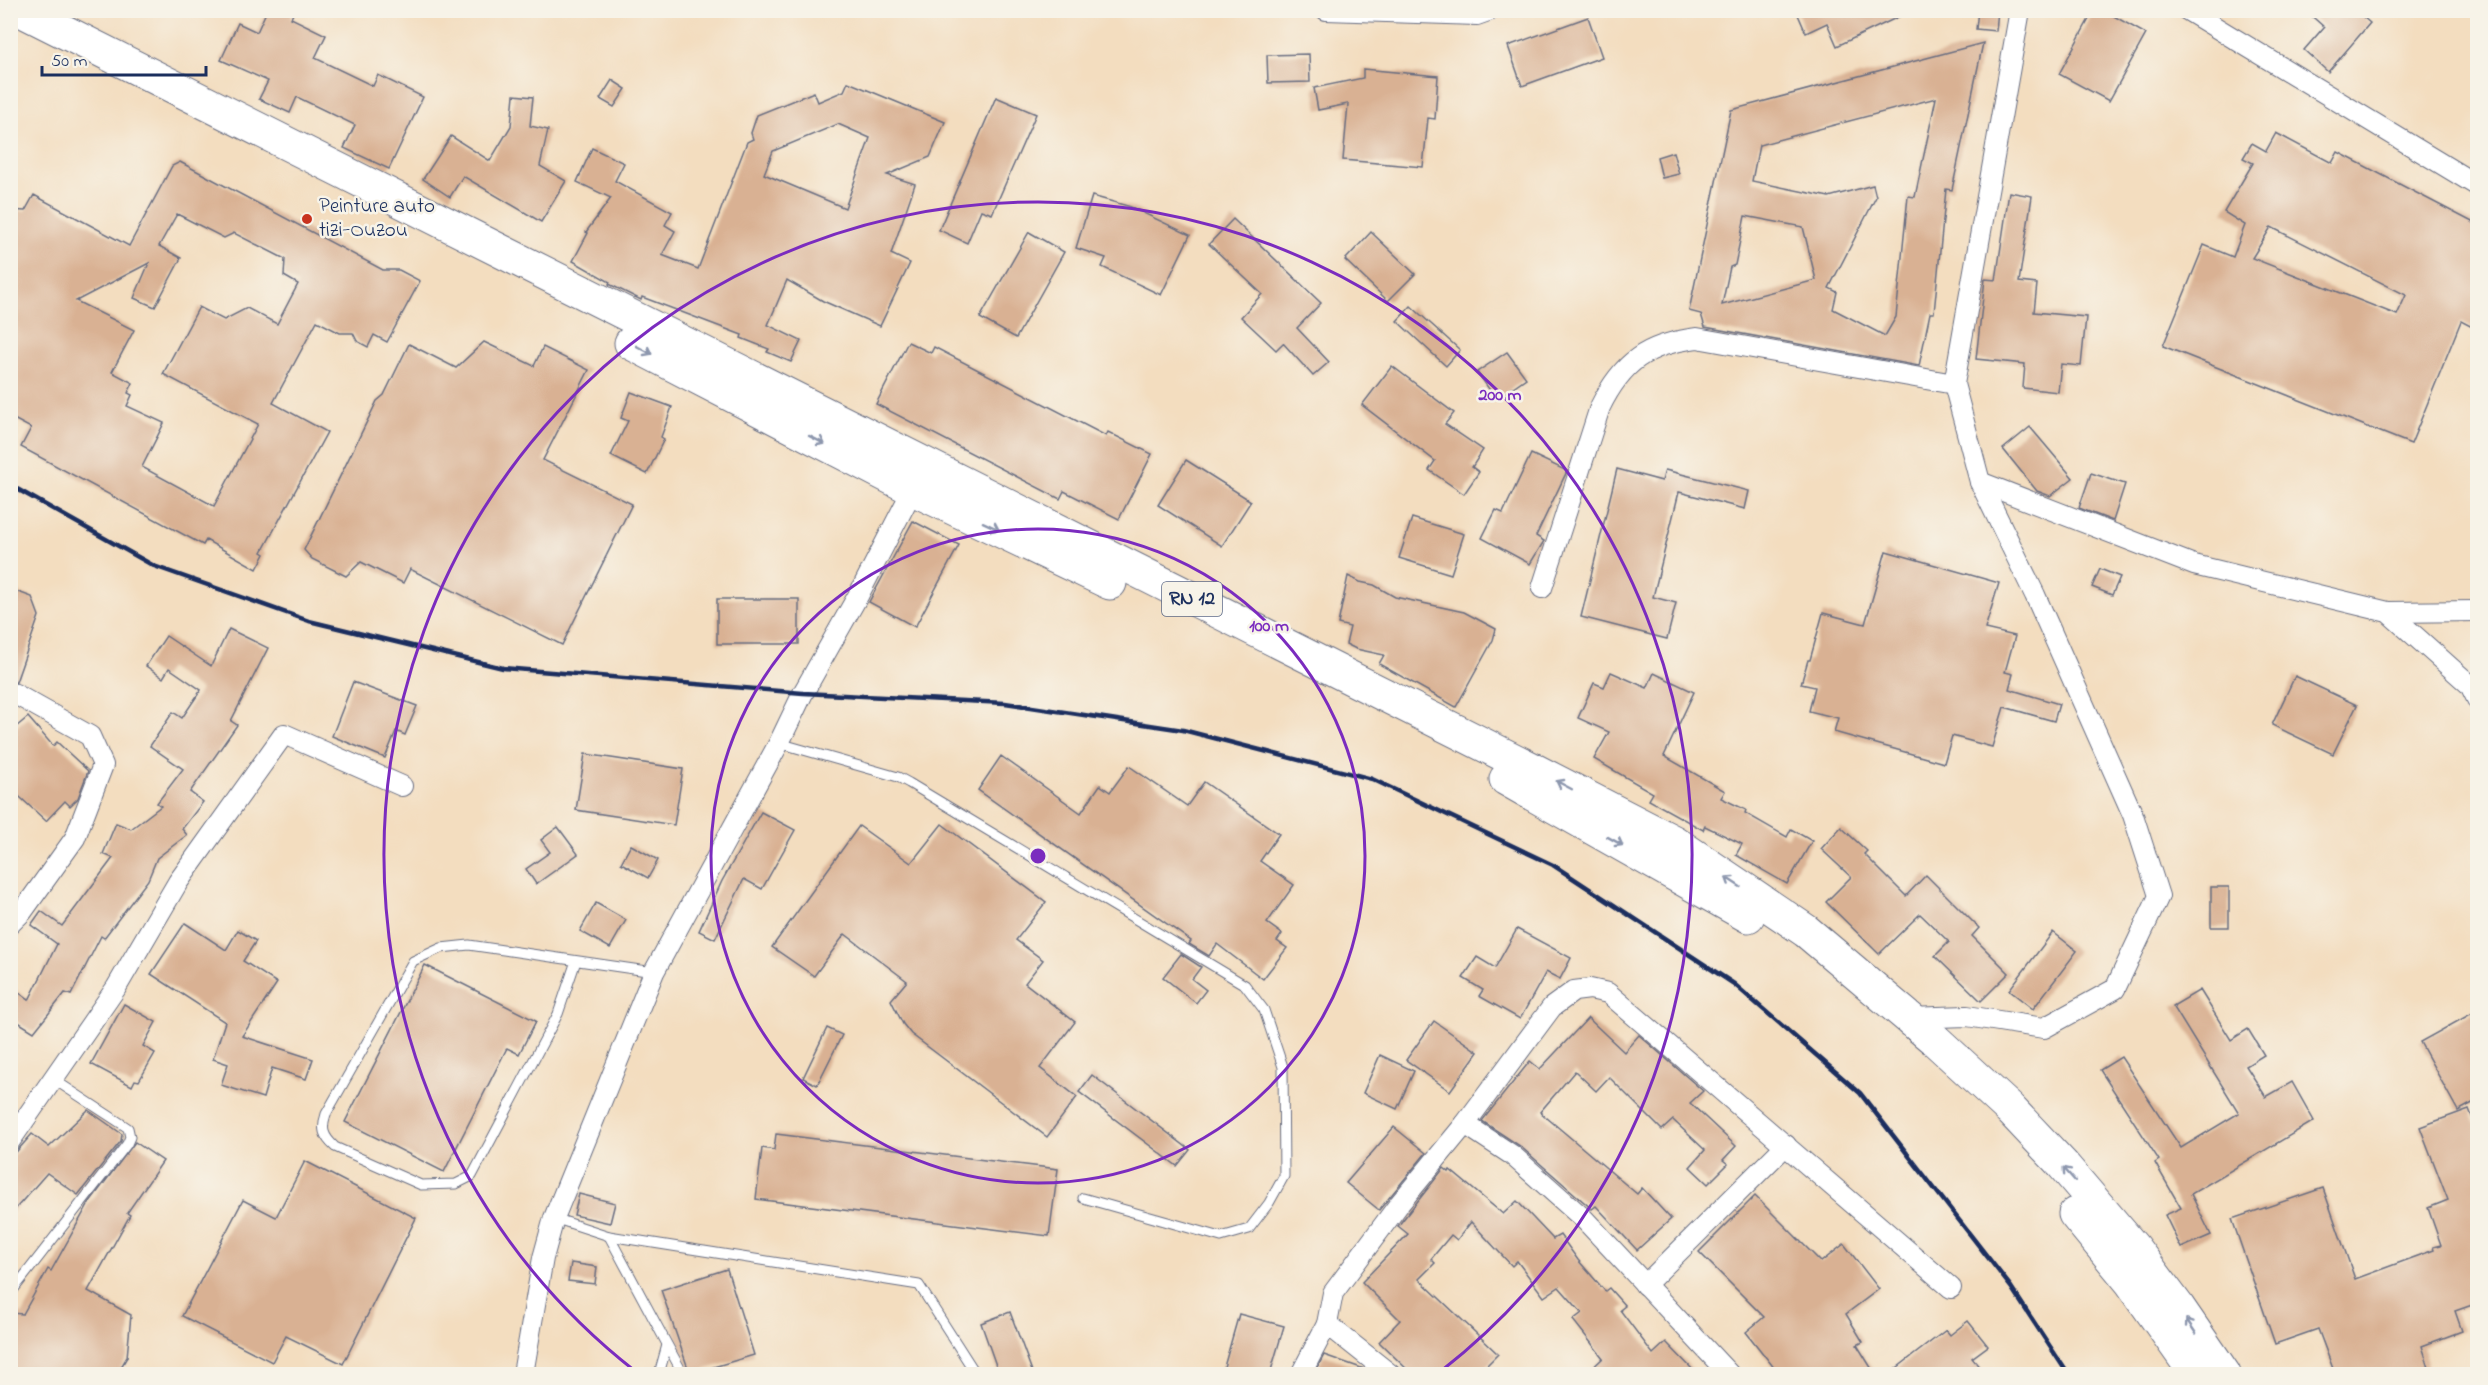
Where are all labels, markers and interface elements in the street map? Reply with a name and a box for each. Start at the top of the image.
scale bar [42,39,206,77]
text: 50 m [51,49,88,75]
place label: Peinture auto tizi-Ouzou [319,192,435,246]
marker: Peinture auto tizi-Ouzou [300,212,314,226]
one-way arrow [634,345,652,356]
text: 200 m [1478,383,1522,409]
one-way arrow [807,435,825,446]
one-way arrow [982,521,1000,533]
road number: RN 12 [1162,582,1222,616]
text: 100 m [1249,614,1289,640]
one-way arrow [1555,779,1573,790]
one-way arrow [1606,835,1623,847]
centre of rings [1028,846,1048,866]
one-way arrow [1724,875,1741,888]
one-way arrow [2063,1166,2077,1182]
one-way arrow [2185,1318,2197,1335]

